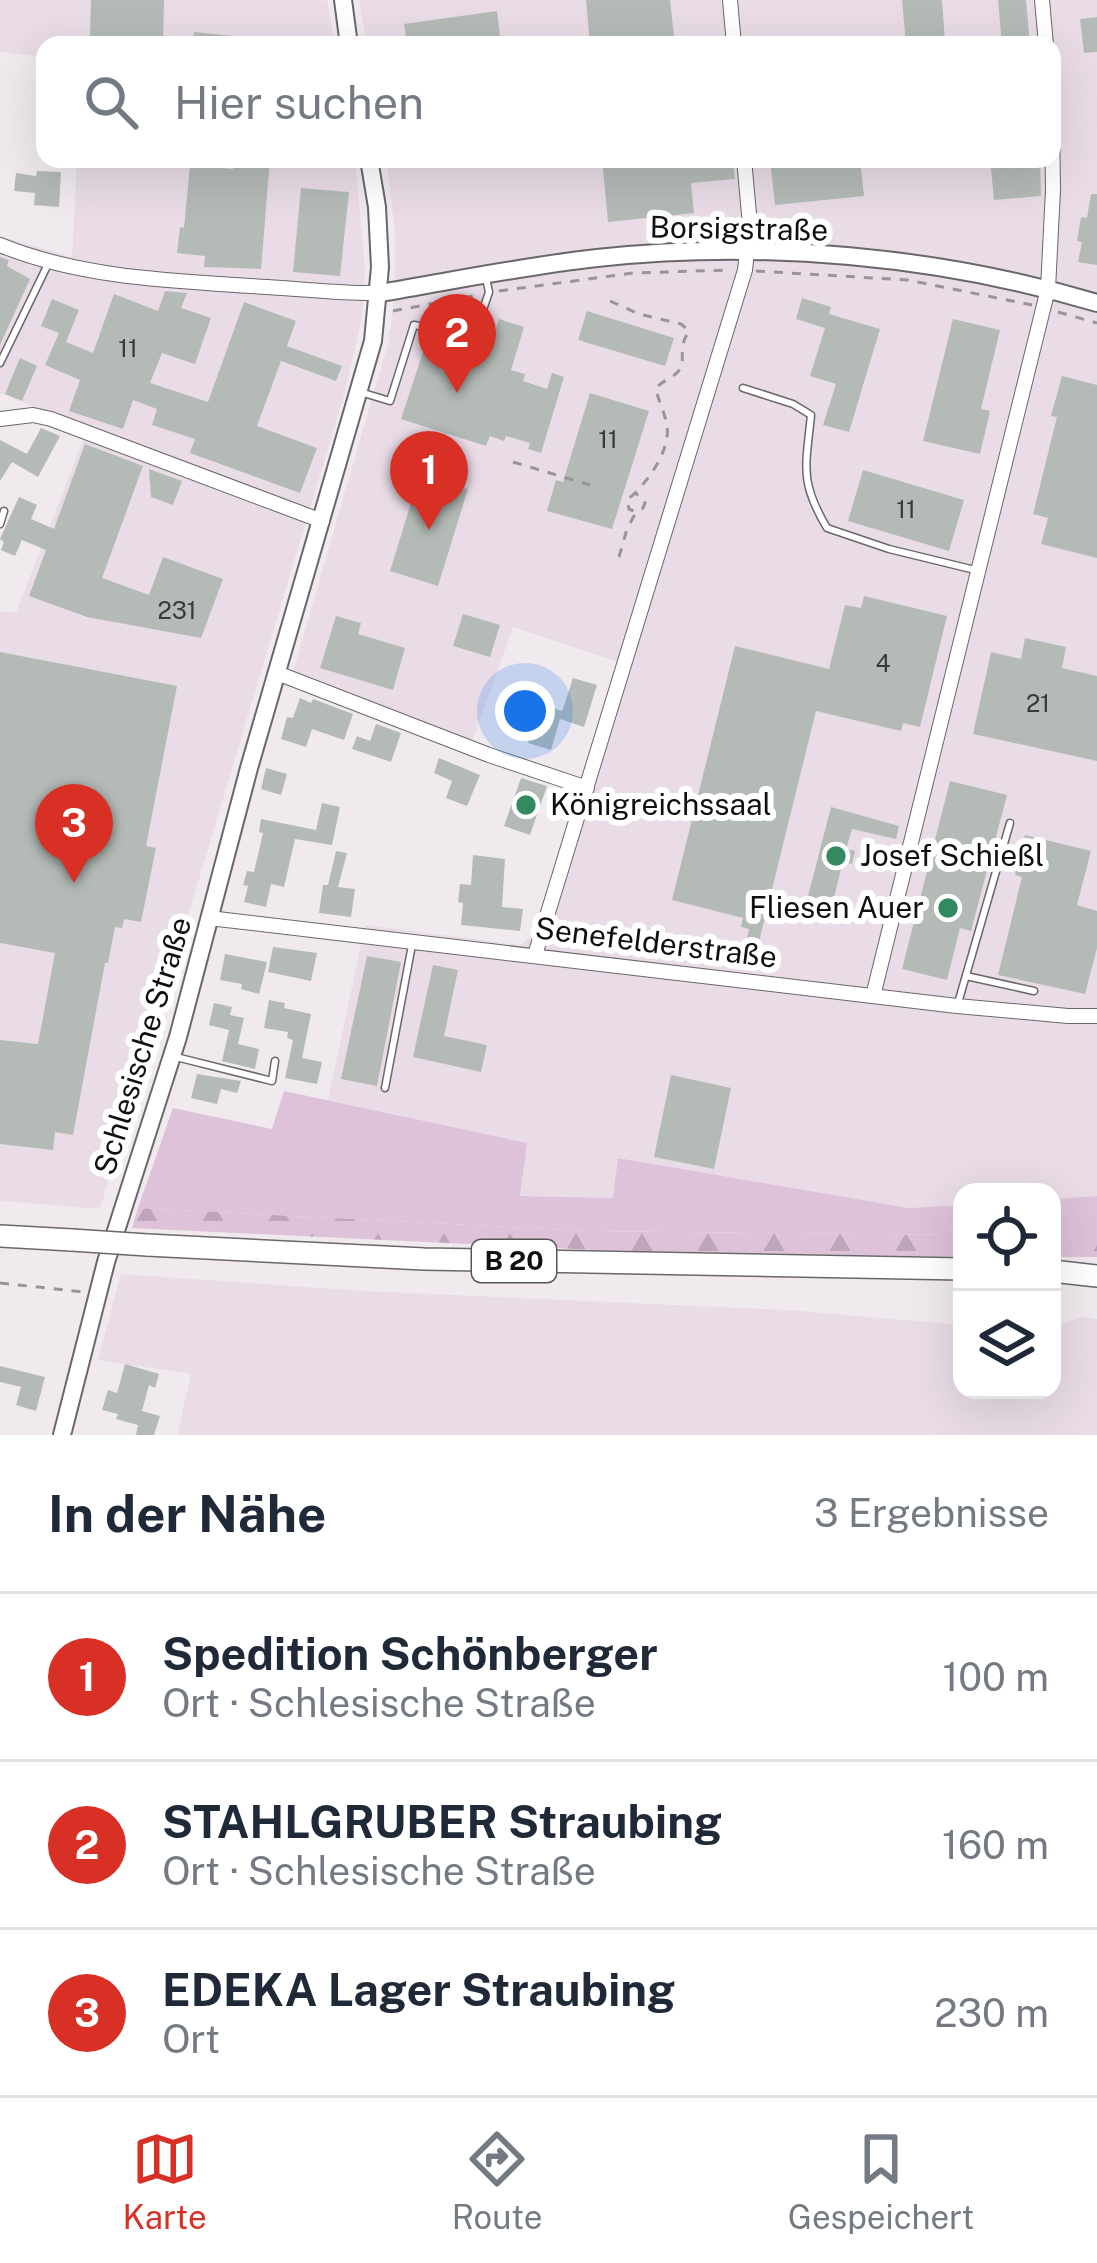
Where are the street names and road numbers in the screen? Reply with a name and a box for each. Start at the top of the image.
street label: Borsigstraße [649,208,829,248]
street label: Senefelderstraße [533,909,779,975]
street label: Schlesische Straße [86,912,198,1179]
road number: B 20 [472,1240,556,1282]

